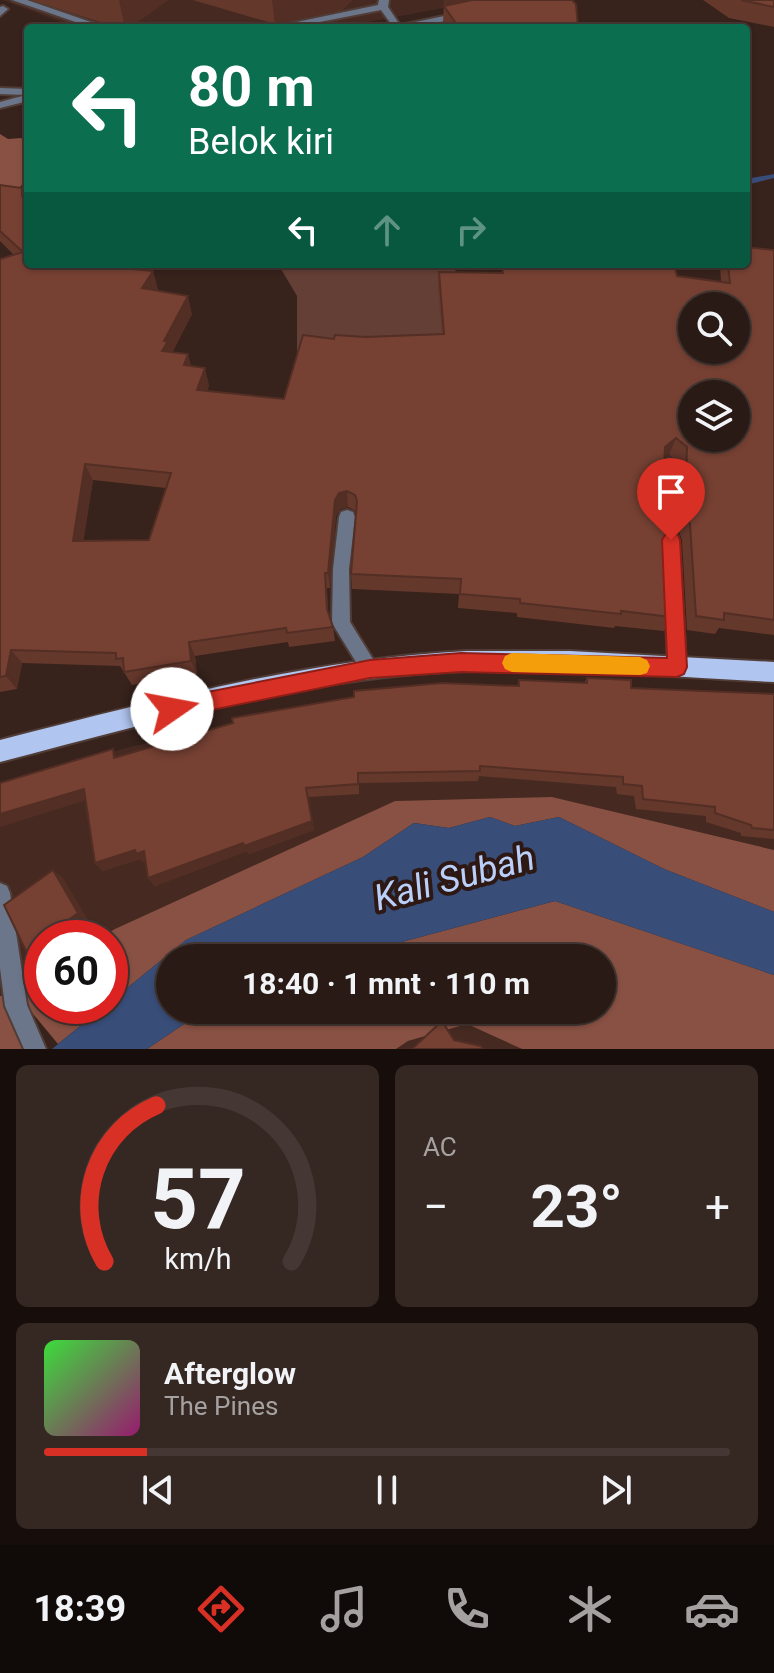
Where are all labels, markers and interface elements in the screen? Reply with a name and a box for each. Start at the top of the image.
text: 80 m [188,54,315,120]
icon: left [56,56,160,160]
text: Belok kiri [188,121,334,163]
icon: left [281,208,325,252]
icon: ahead [365,208,409,252]
icon: right [449,208,493,252]
map controls [678,292,750,452]
button: search [678,292,750,364]
button: layers [678,380,750,452]
pin [637,458,705,540]
icon: arrive [649,470,693,514]
position arrow [130,667,214,751]
water label: Kali Subah [369,836,539,920]
speed limit sign: 60 [24,920,128,1024]
text: 18:40 · 1 mnt · 110 m [242,966,530,1001]
text: AC [423,1132,457,1162]
text: 57 [150,1151,245,1248]
text: 23° [530,1171,623,1242]
text: − [423,1181,448,1233]
text: + [705,1181,730,1233]
text: km/h [164,1242,231,1276]
text: Afterglow [164,1356,296,1391]
text: The Pines [164,1391,278,1421]
icon: previous [136,1468,180,1512]
icon: pause [365,1468,409,1512]
icon: next [594,1468,638,1512]
icon: directions [193,1581,249,1637]
icon: music [316,1581,372,1637]
icon: phone [439,1581,495,1637]
icon: climate [562,1581,618,1637]
icon: car [684,1581,740,1637]
text: 18:39 [33,1588,126,1630]

